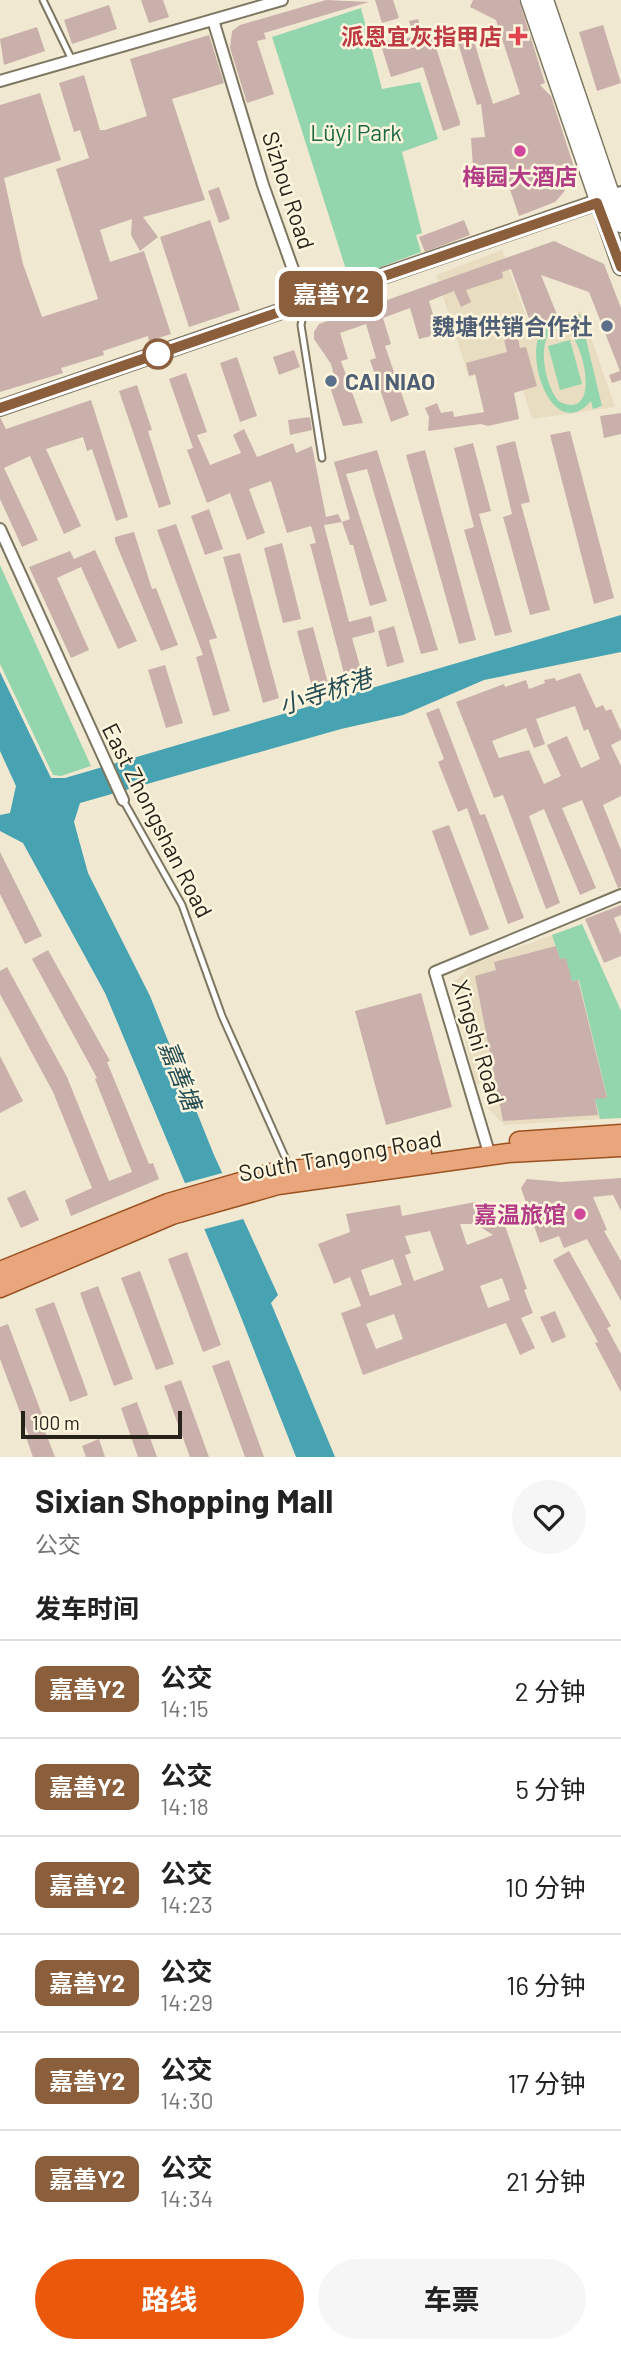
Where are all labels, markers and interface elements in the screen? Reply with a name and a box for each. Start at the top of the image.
place label: 派恩宜灰指甲店 [341,22,502,50]
marker: 派恩宜灰指甲店 [508,26,528,46]
park label: Lüyi Park [310,118,402,146]
street label: Sizhou Road [257,128,321,252]
marker: 梅园大酒店 [512,143,528,159]
place label: 梅园大酒店 [463,162,578,190]
line badge: 嘉善Y2 [282,271,380,317]
text: 嘉善Y2 [293,279,369,308]
place label: 魏塘供销合作社 [432,312,593,340]
marker: 魏塘供销合作社 [599,318,615,334]
unlabelled marker [143,339,173,369]
place label: CAI NIAO [345,367,435,395]
marker: CAI NIAO [323,373,339,389]
water label: 小寺桥港 [275,661,378,720]
street label: East Zhongshan Road [97,718,219,922]
street label: Xingshi Road [447,976,511,1108]
water label: 嘉善塘 [154,1036,209,1118]
street label: South Tangong Road [236,1123,444,1187]
place label: 嘉温旅馆 [474,1200,566,1228]
marker: 嘉温旅馆 [572,1206,588,1222]
scale bar [21,1408,182,1440]
text: 100 m [32,1411,80,1434]
text: Sixian Shopping Mall [35,1480,333,1520]
button: heart [512,1480,586,1554]
text: 公交 [35,1530,81,1558]
text: 发车时间 [35,1592,139,1623]
text: 公交 [160,1661,212,1692]
text: 嘉善Y2 [49,1674,125,1703]
text: 2 分钟 [515,1675,586,1706]
text: 14:15 [160,1694,209,1722]
text: 公交 [160,1759,212,1790]
text: 嘉善Y2 [49,1772,125,1801]
text: 5 分钟 [515,1773,586,1804]
text: 14:18 [160,1792,209,1820]
text: 公交 [160,1857,212,1888]
text: 嘉善Y2 [49,1870,125,1899]
text: 10 分钟 [505,1871,586,1902]
text: 14:23 [160,1890,213,1918]
text: 公交 [160,1955,212,1986]
text: 嘉善Y2 [49,1968,125,1997]
text: 16 分钟 [506,1969,586,2000]
text: 14:29 [160,1988,213,2016]
text: 公交 [160,2053,212,2084]
text: 嘉善Y2 [49,2066,125,2095]
text: 17 分钟 [507,2067,586,2098]
text: 14:30 [160,2086,214,2114]
text: 公交 [160,2151,212,2182]
text: 嘉善Y2 [49,2164,125,2193]
text: 21 分钟 [506,2165,586,2196]
text: 14:34 [160,2184,213,2212]
button: 路线 [35,2259,304,2339]
button: 车票 [318,2259,586,2339]

